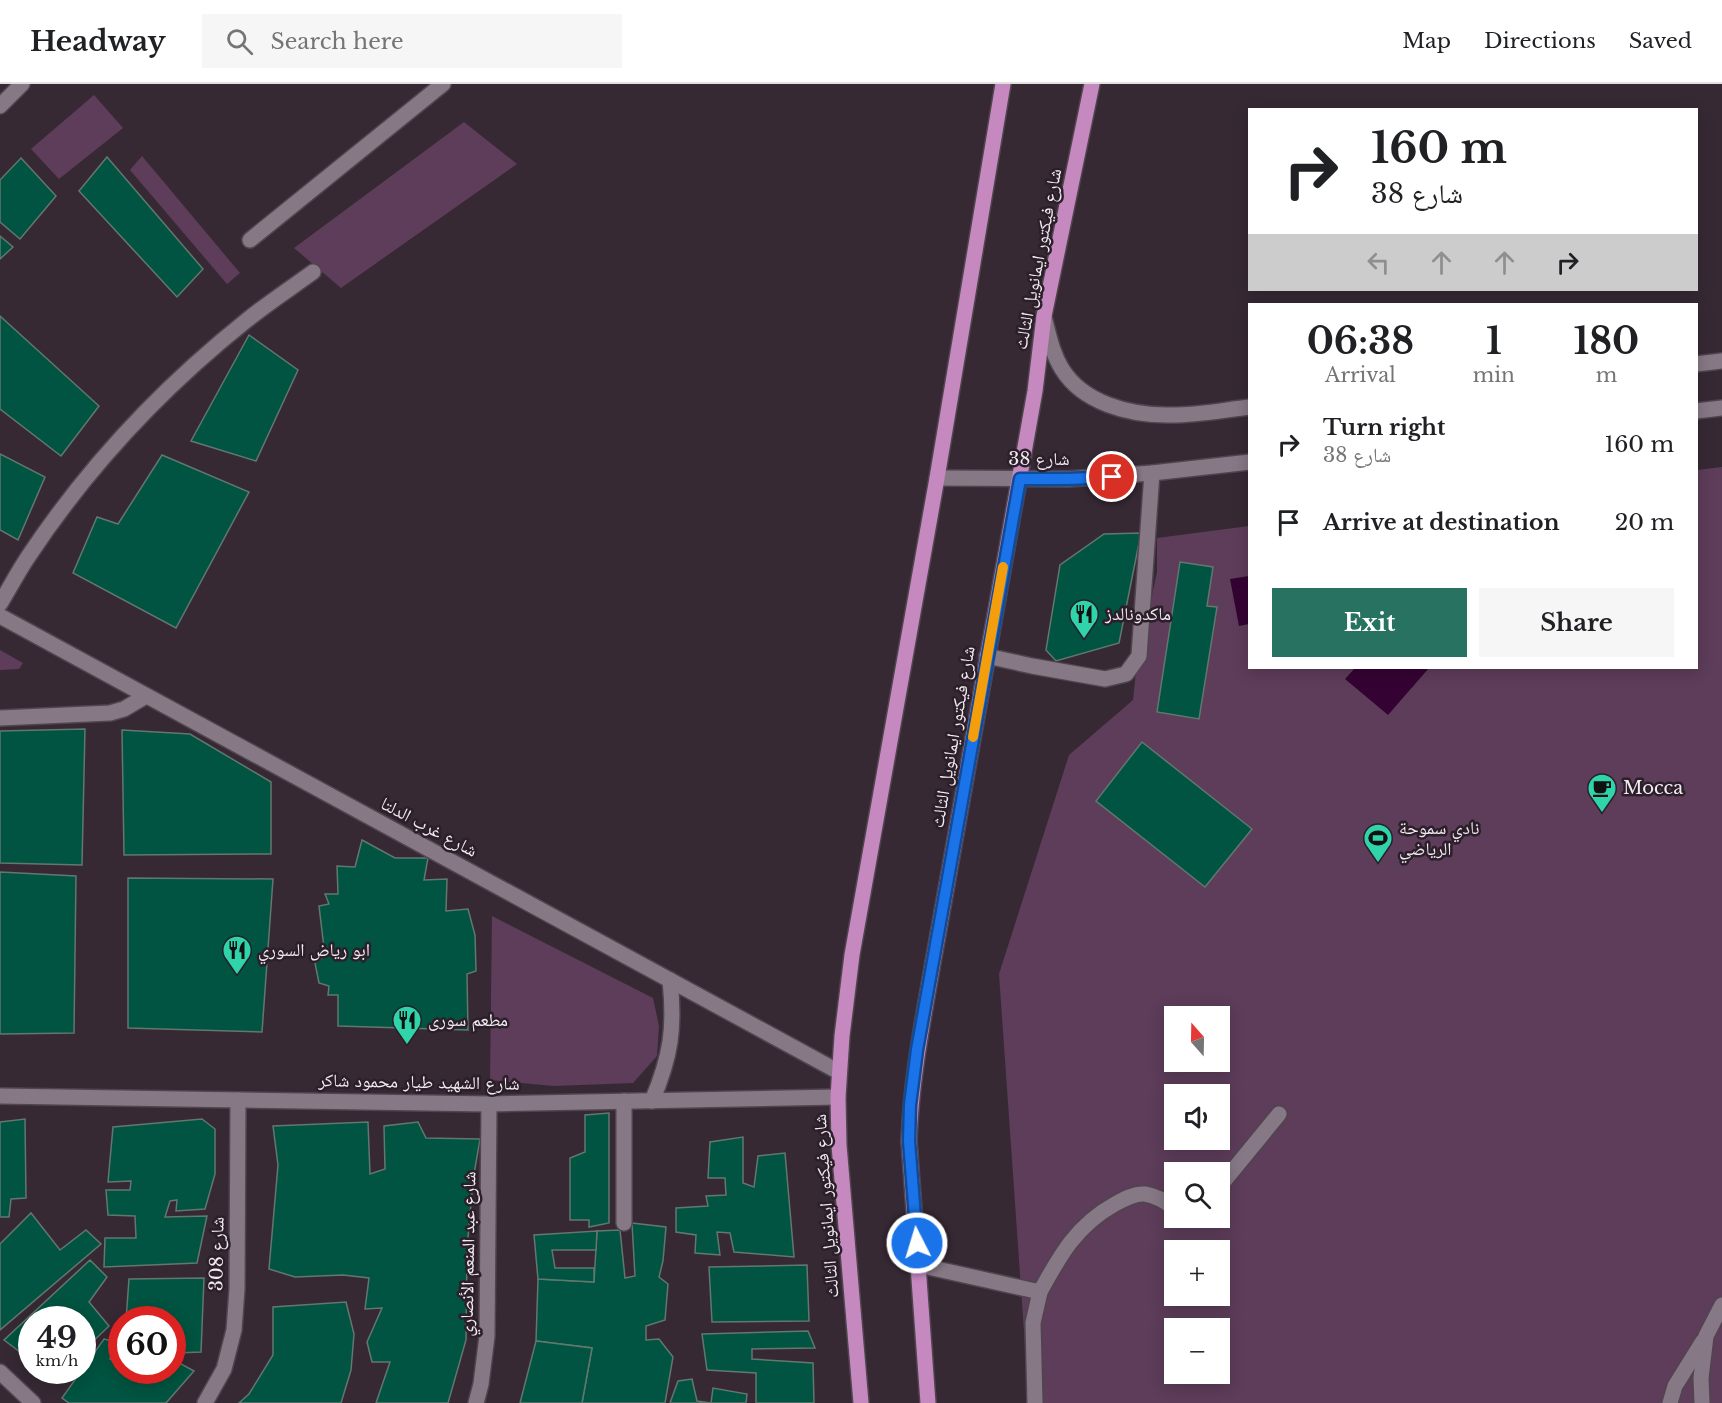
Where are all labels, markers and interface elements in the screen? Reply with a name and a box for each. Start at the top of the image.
search box [202,14,622,68]
text: Headway [30,24,166,59]
icon: search [223,25,256,58]
text: Search here [271,28,404,55]
text: Map [1402,28,1451,54]
text: Directions [1484,28,1596,54]
text: Saved [1629,28,1692,54]
text: 160 m [1371,122,1507,174]
icon: right [1272,132,1350,210]
street label: شارع فيكتور ايمانويل الثالث [1010,167,1066,351]
text: شارع 38 [1371,177,1463,210]
icon: left [1362,246,1395,279]
icon: ahead [1425,246,1458,279]
icon: ahead [1488,246,1521,279]
icon: right [1551,246,1584,279]
text: 06:38 [1307,319,1414,364]
text: 1 [1486,319,1502,364]
text: 180 [1574,319,1639,364]
text: Arrival [1325,363,1396,387]
text: min [1473,363,1515,387]
text: m [1596,363,1617,387]
text: Turn right [1323,414,1445,441]
icon: right [1272,428,1305,461]
text: 160 m [1604,431,1674,458]
text: شارع 38 [1323,443,1391,467]
street label: شارع 38 [1008,448,1070,470]
pin [1086,451,1137,502]
icon: arrive [1095,460,1128,493]
icon: arrive [1272,506,1305,539]
text: Arrive at destination [1323,509,1560,536]
text: 20 m [1615,509,1674,536]
button: Exit [1272,588,1467,657]
button: Share [1479,588,1674,657]
restaurant icon: ماكدونالدز [1068,598,1100,640]
place label: ماكدونالدز [1104,603,1171,625]
street label: شارع فيكتور ايمانويل الثالث [926,644,980,830]
cafe icon: Mocca [1586,772,1618,814]
place label: Mocca [1623,777,1683,799]
street label: شارع غرب الدلتا [377,792,481,862]
place label: نادي سموحة الرياضي [1399,817,1480,864]
sports icon: نادي سموحة الرياضي [1362,822,1394,864]
restaurant icon: ابو رياض السوري [221,934,253,976]
place label: ابو رياض السوري [258,939,370,965]
restaurant icon: مطعم سورى [391,1004,423,1046]
north arrow [1164,1006,1230,1072]
map controls [1164,1006,1230,1384]
place label: مطعم سورى [428,1009,508,1032]
street label: شارع الشهيد طيار محمود شاكر [317,1069,520,1095]
button: sound [1164,1084,1230,1150]
street label: شارع فيكتور ايمانويل الثالث [809,1113,843,1299]
button: search [1164,1162,1230,1228]
street label: شارع عبد المنعم الأنصاري [456,1171,484,1337]
position arrow [885,1211,949,1275]
street label: شارع 308 [205,1217,229,1291]
button: + [1164,1240,1230,1306]
speed limit sign: 60 [108,1306,186,1384]
button: − [1164,1318,1230,1384]
text: 49 [37,1319,77,1356]
text: km/h [36,1351,78,1370]

